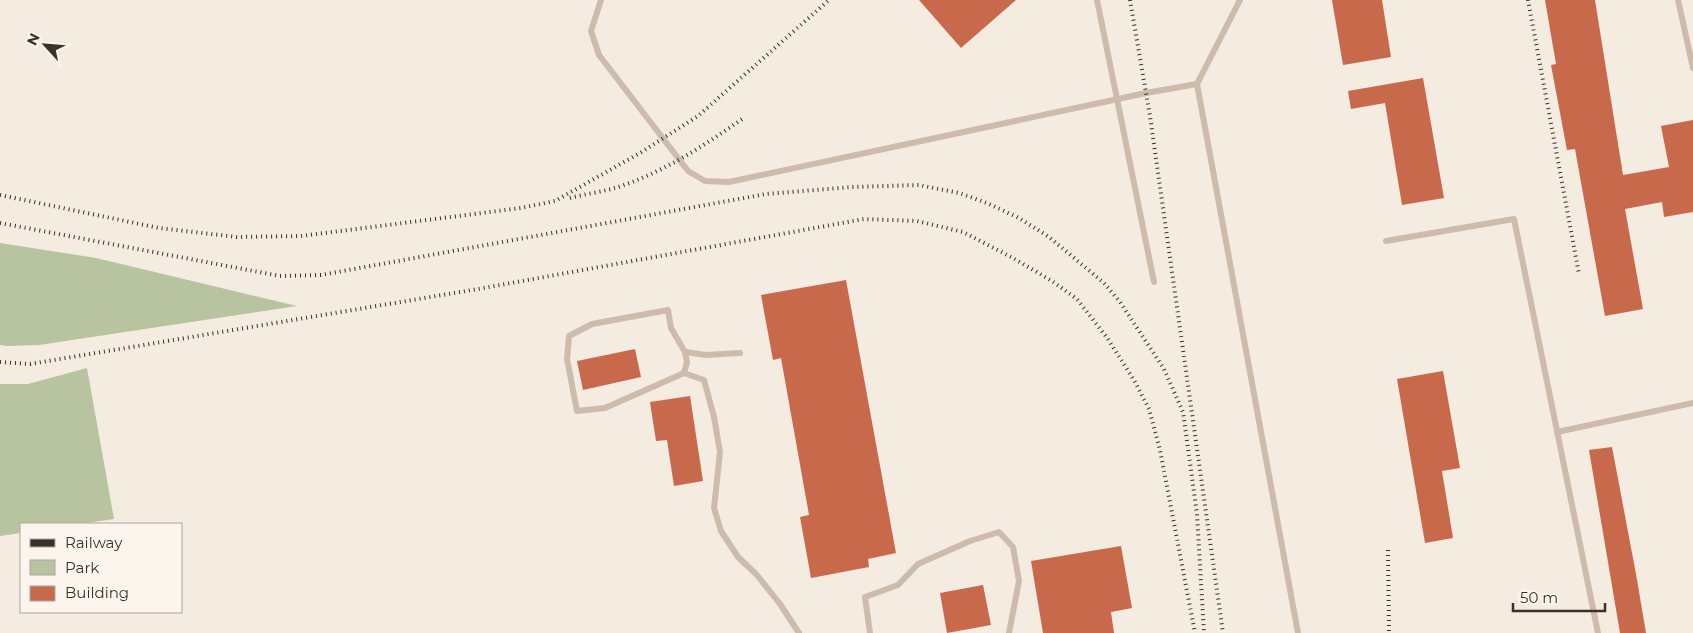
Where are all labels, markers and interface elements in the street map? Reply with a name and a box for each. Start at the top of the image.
north arrow [20,20,70,70]
text: N [23,30,44,48]
legend [20,523,182,613]
text: Railway [65,533,123,552]
text: Park [65,558,99,577]
scale bar [1513,580,1606,612]
text: Building [65,583,129,602]
text: 50 m [1520,588,1558,607]

